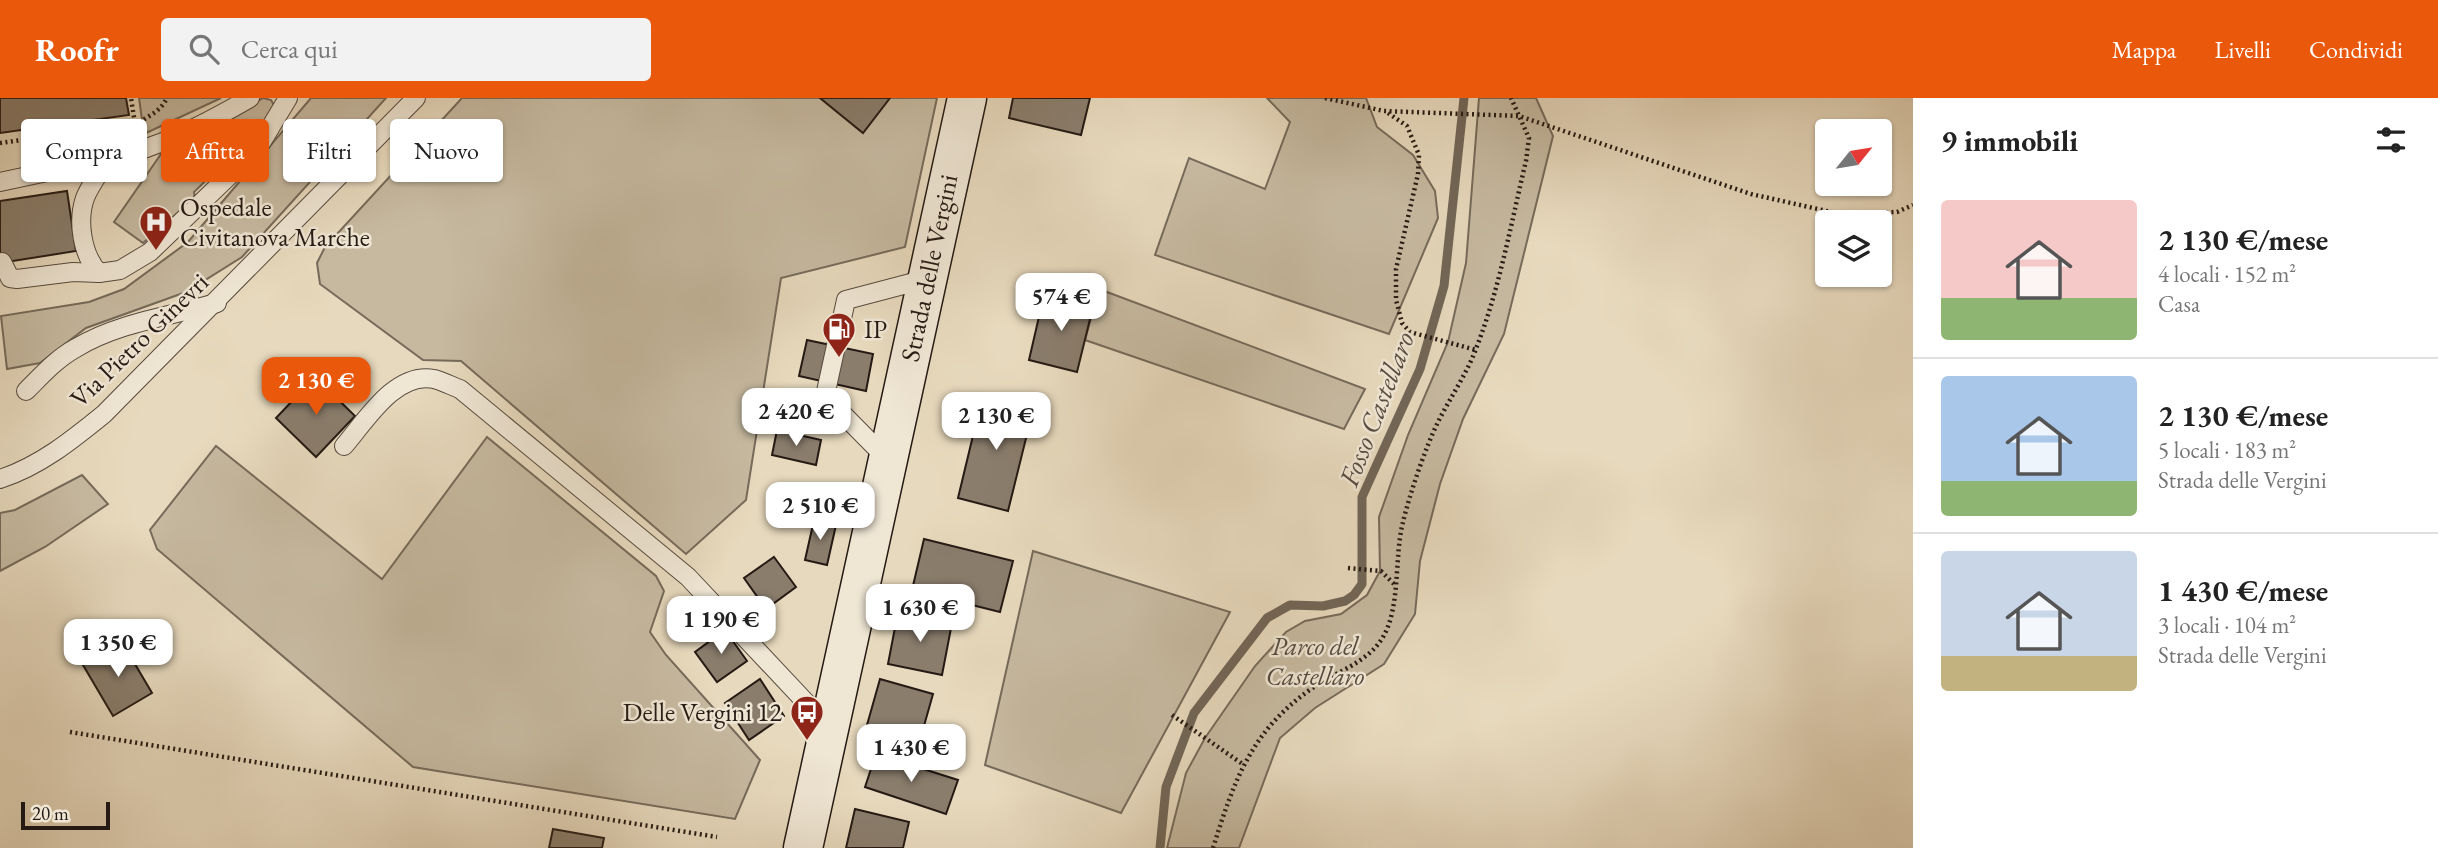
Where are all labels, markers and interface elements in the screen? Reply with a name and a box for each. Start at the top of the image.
search box [161,18,651,81]
text: Roofr [35,28,119,71]
icon: search [185,30,223,68]
text: Cerca qui [241,32,338,66]
text: Mappa [2112,34,2176,65]
text: Livelli [2214,34,2271,65]
text: Condividi [2309,34,2403,65]
chip: Compra [21,119,147,182]
chip: Affitta [161,119,269,182]
chip: Filtri [283,119,376,182]
chip: Nuovo [390,119,503,182]
north arrow [1815,119,1892,196]
map controls [1815,119,1892,287]
text: 9 immobili [1941,121,2078,160]
icon: filters [2372,121,2410,159]
street label: Strada delle Vergini [893,171,965,365]
place label: Ospedale Civitanova Marche [180,190,370,254]
hospital icon: Ospedale Civitanova Marche [137,203,175,252]
button: layers [1815,210,1892,287]
text: 2 130 €/mese [2158,220,2328,259]
icon: home [1997,228,2081,312]
text: 4 locali · 152 m² [2158,259,2296,289]
street label: Via Pietro Ginevri [62,265,216,415]
pin: 574 € [1012,274,1110,333]
text: 574 € [1032,281,1090,311]
text: Casa [2158,289,2200,319]
fuel station icon: IP [820,310,858,359]
place label: IP [864,312,887,346]
water label: Fosso Castellaro [1330,326,1422,492]
pin: 2 130 € [251,358,381,417]
text: 2 130 € [278,365,354,395]
pin: 2 420 € [731,388,861,448]
pin: 2 130 € [931,392,1061,452]
text: 2 420 € [758,396,834,426]
text: 2 130 €/mese [2158,396,2328,435]
text: 2 130 € [958,400,1034,430]
icon: home [1997,404,2081,488]
text: 5 locali · 183 m² [2158,435,2296,465]
text: Strada delle Vergini [2158,465,2327,495]
pin: 2 510 € [755,482,885,542]
text: 2 510 € [782,490,858,520]
text: 1 430 €/mese [2158,571,2328,610]
icon: home [1997,579,2081,663]
pin: 1 630 € [855,584,985,644]
text: 1 630 € [882,592,958,622]
pin: 1 190 € [656,596,786,656]
text: 1 190 € [683,604,759,634]
text: 3 locali · 104 m² [2158,610,2296,640]
pin: 1 350 € [53,620,183,679]
text: 1 350 € [80,627,156,657]
park label: Parco del Castellaro [1266,629,1364,693]
text: Strada delle Vergini [2158,640,2327,670]
bus stop icon: Delle Vergini 12 [788,693,826,742]
place label: Delle Vergini 12 [623,695,783,729]
pin: 1 430 € [846,724,976,784]
text: 1 430 € [873,732,949,762]
scale bar [21,799,110,831]
text: 20 m [32,801,69,826]

